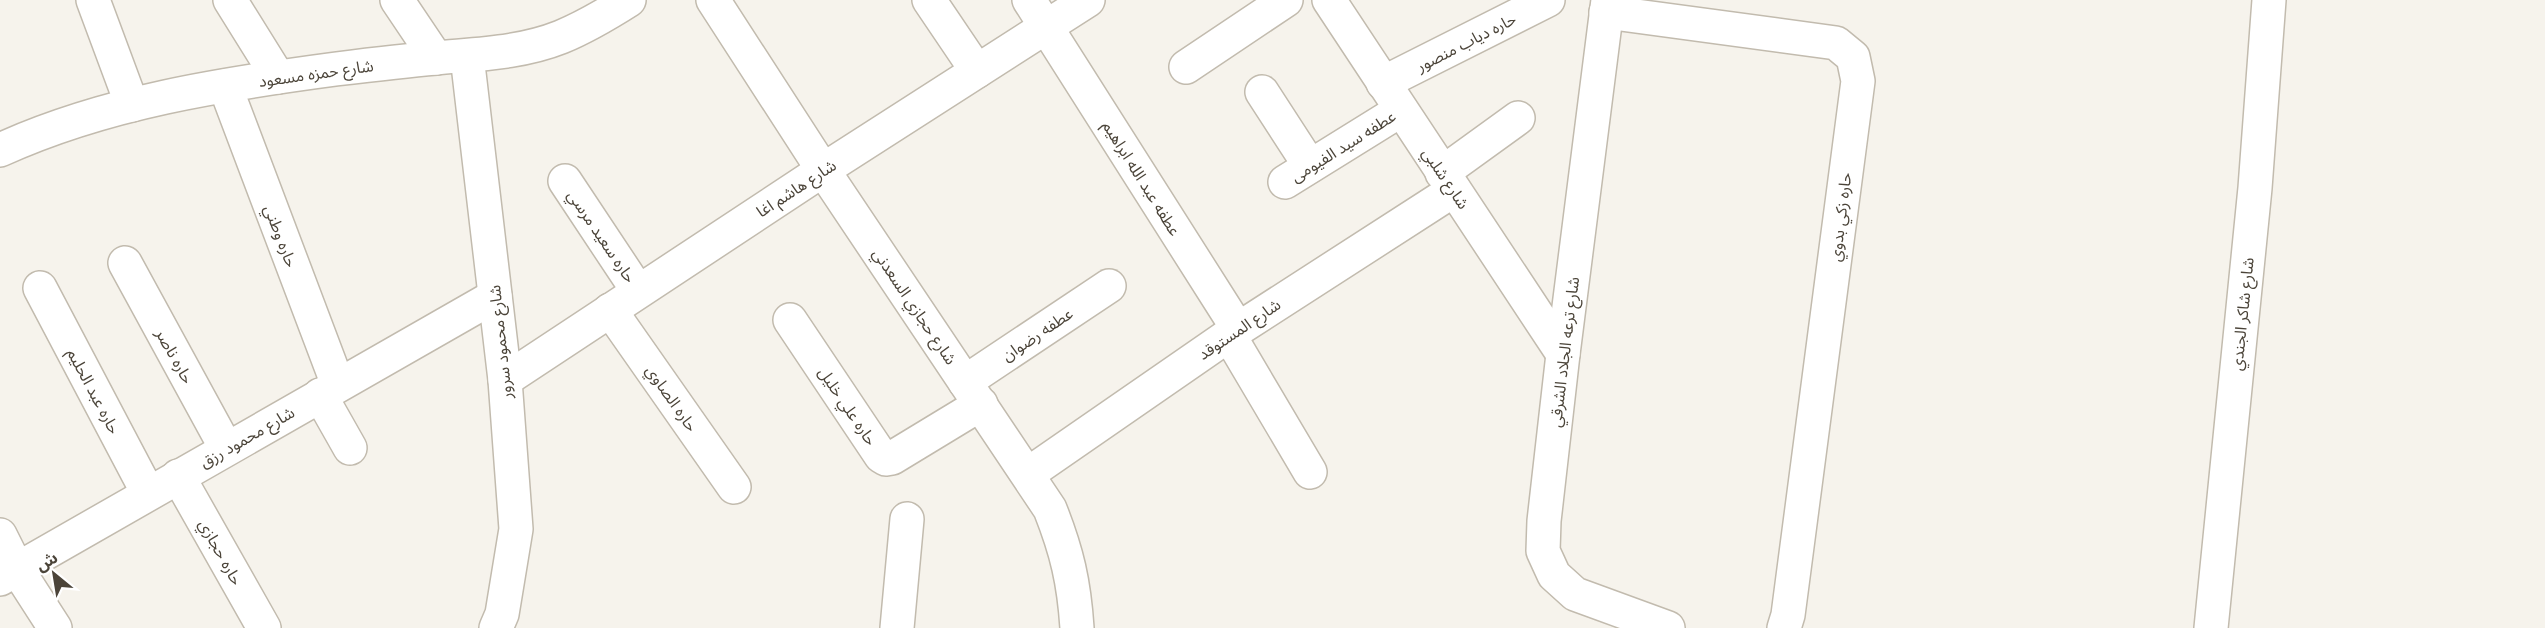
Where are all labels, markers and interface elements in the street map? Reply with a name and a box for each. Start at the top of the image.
street label: حاره دياب منصور [1412,8,1519,76]
street label: شارع حمزه مسعود [257,55,375,94]
street label: عطفه سيد الفيومى [1287,106,1399,186]
street label: عطفه عبد الله ابراهيم [1096,117,1185,241]
street label: شارع شلبي [1416,143,1474,214]
street label: شارع هاشم اغا [752,155,841,224]
street label: حاره زكي بدوي [1825,171,1858,263]
street label: حاره سعيد مرسي [561,186,640,288]
street label: حاره وطني [257,202,302,271]
street label: شارع حجازي السعدني [866,244,961,370]
street label: شارع شاكر الجندي [2226,256,2261,372]
street label: شارع ترعه الجلاد الشرقي [1545,275,1586,429]
street label: شارع محمود سرور [484,284,519,401]
street label: شارع المستوقد [1194,294,1286,366]
street label: عطفه رضوان [998,303,1076,365]
street label: حاره ناصر [151,324,198,387]
street label: حاره عبد الحليم [60,345,125,439]
street label: حاره الصاوي [639,361,702,437]
street label: حاره علي خليل [812,363,882,451]
street label: شارع محمود رزق [196,402,299,475]
street label: حاره حجازي [192,516,247,590]
north arrow [24,544,84,604]
text: ش [32,547,61,575]

